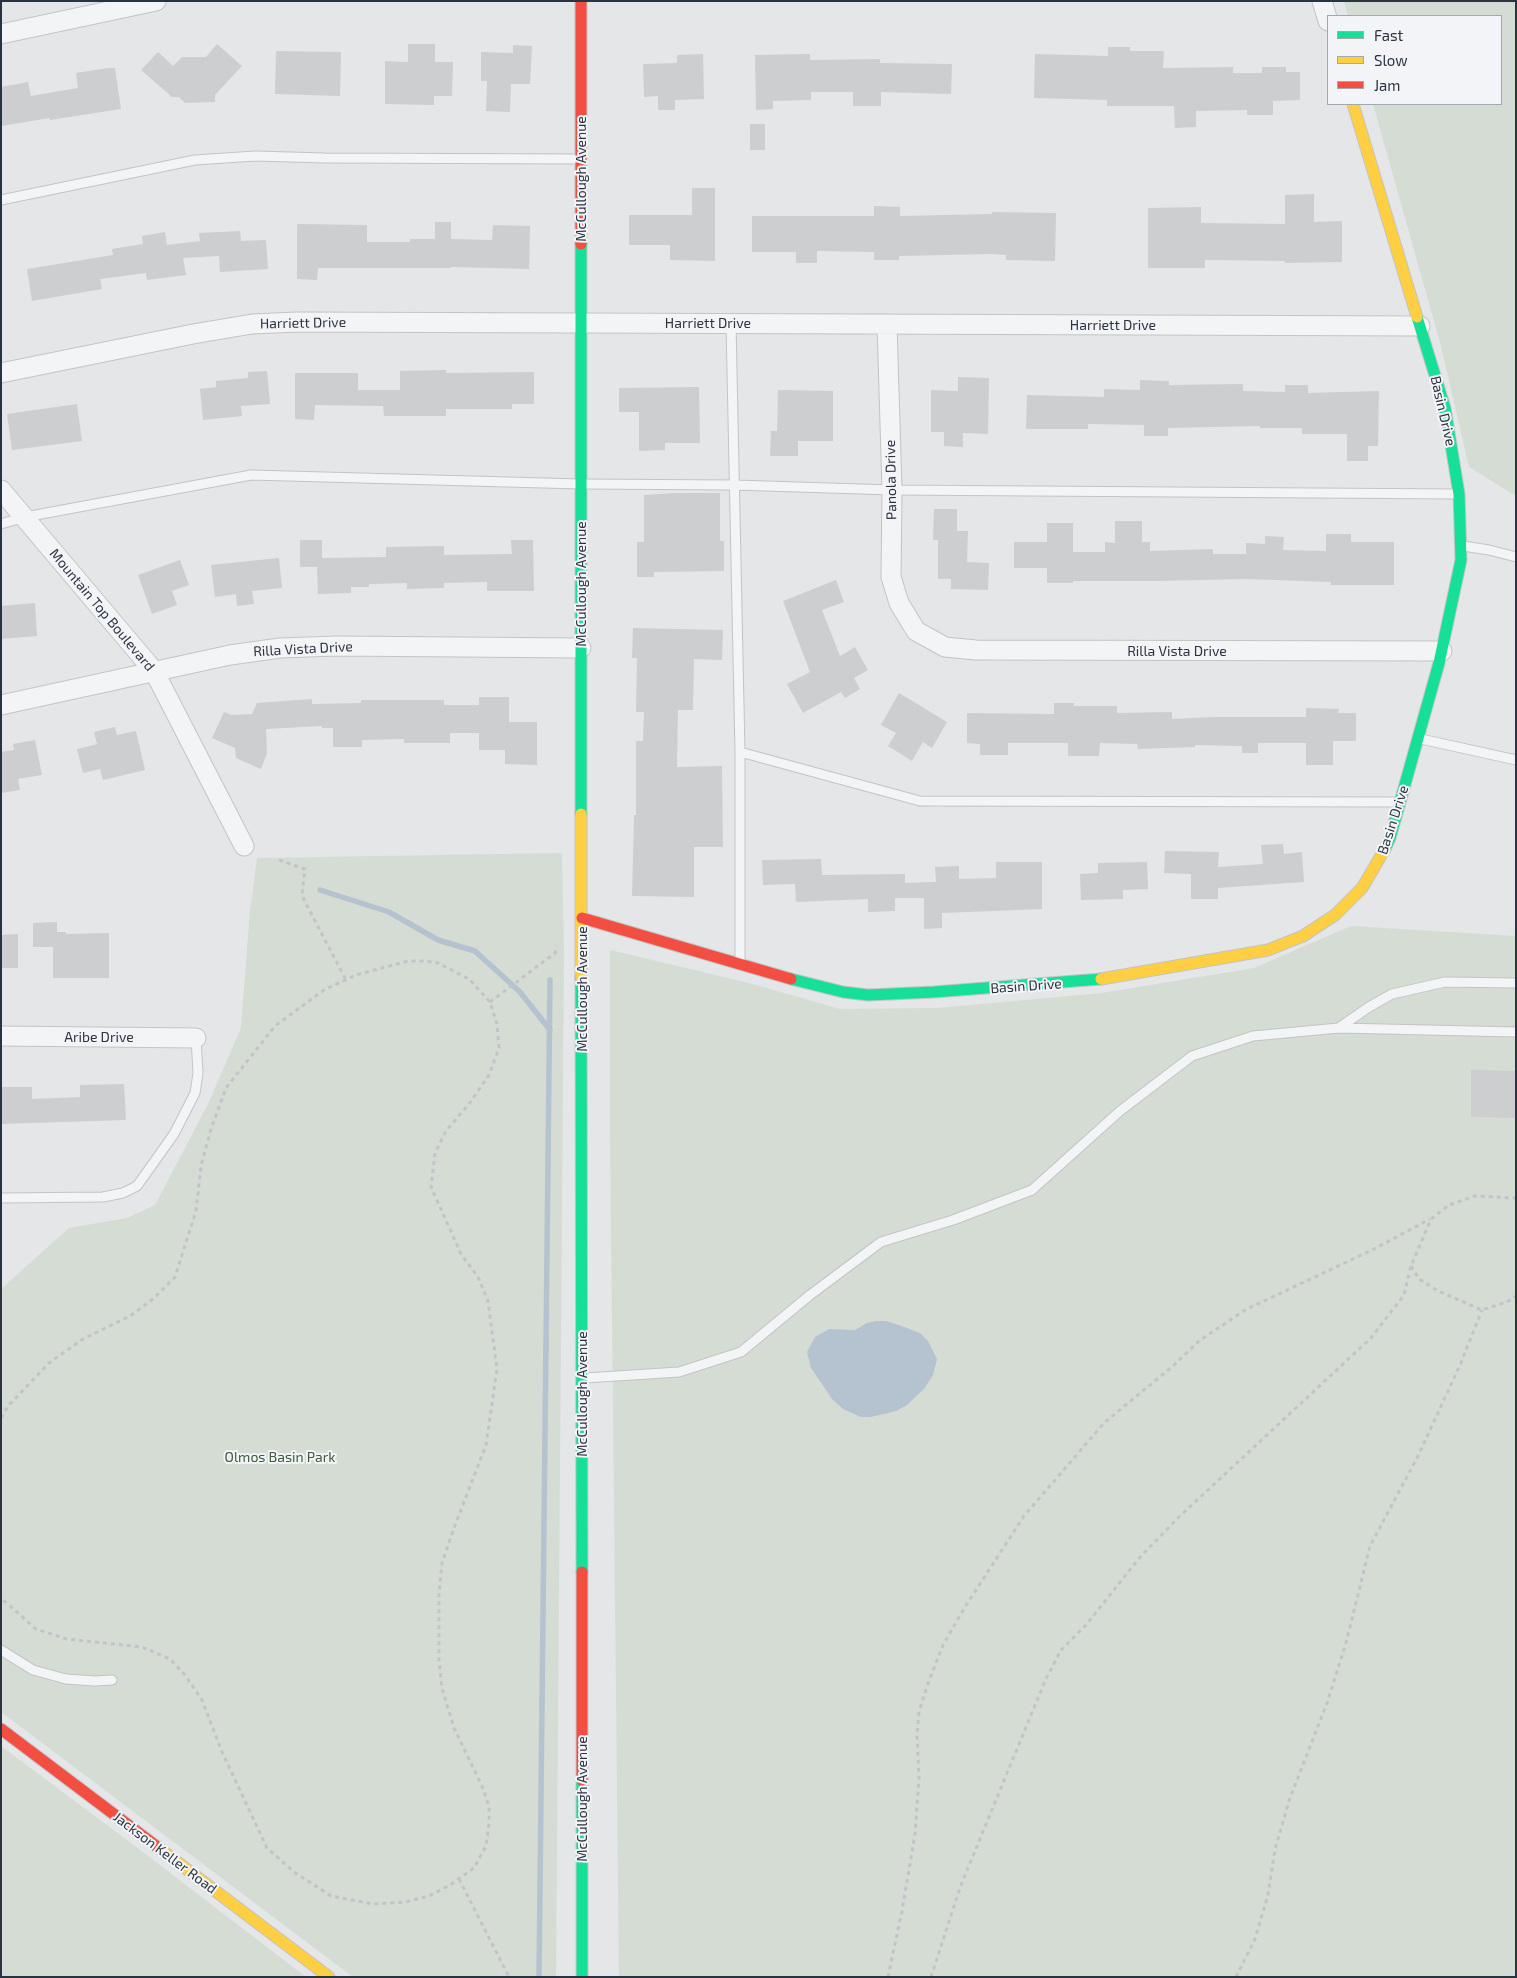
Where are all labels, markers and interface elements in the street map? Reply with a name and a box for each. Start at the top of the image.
legend [1327,15,1502,105]
text: Fast [1374,26,1403,44]
text: Slow [1374,51,1408,69]
text: Jam [1374,76,1400,94]
street label: McCullough Avenue [573,116,589,242]
street label: Harriett Drive [260,314,346,332]
street label: Harriett Drive [665,315,751,331]
street label: Harriett Drive [1070,317,1156,333]
street label: Basin Drive [1427,374,1459,448]
street label: Panola Drive [882,440,900,520]
street label: McCullough Avenue [573,521,589,647]
street label: Mountain Top Boulevard [46,545,158,675]
street label: Rilla Vista Drive [253,638,353,660]
street label: Rilla Vista Drive [1127,643,1227,659]
street label: Basin Drive [1374,783,1412,857]
street label: McCullough Avenue [574,926,590,1052]
street label: Basin Drive [990,975,1062,997]
street label: Aribe Drive [64,1029,134,1045]
street label: McCullough Avenue [574,1331,590,1457]
park label: Olmos Basin Park [225,1449,335,1465]
street label: McCullough Avenue [574,1736,590,1862]
street label: Jackson Keller Road [110,1809,220,1897]

